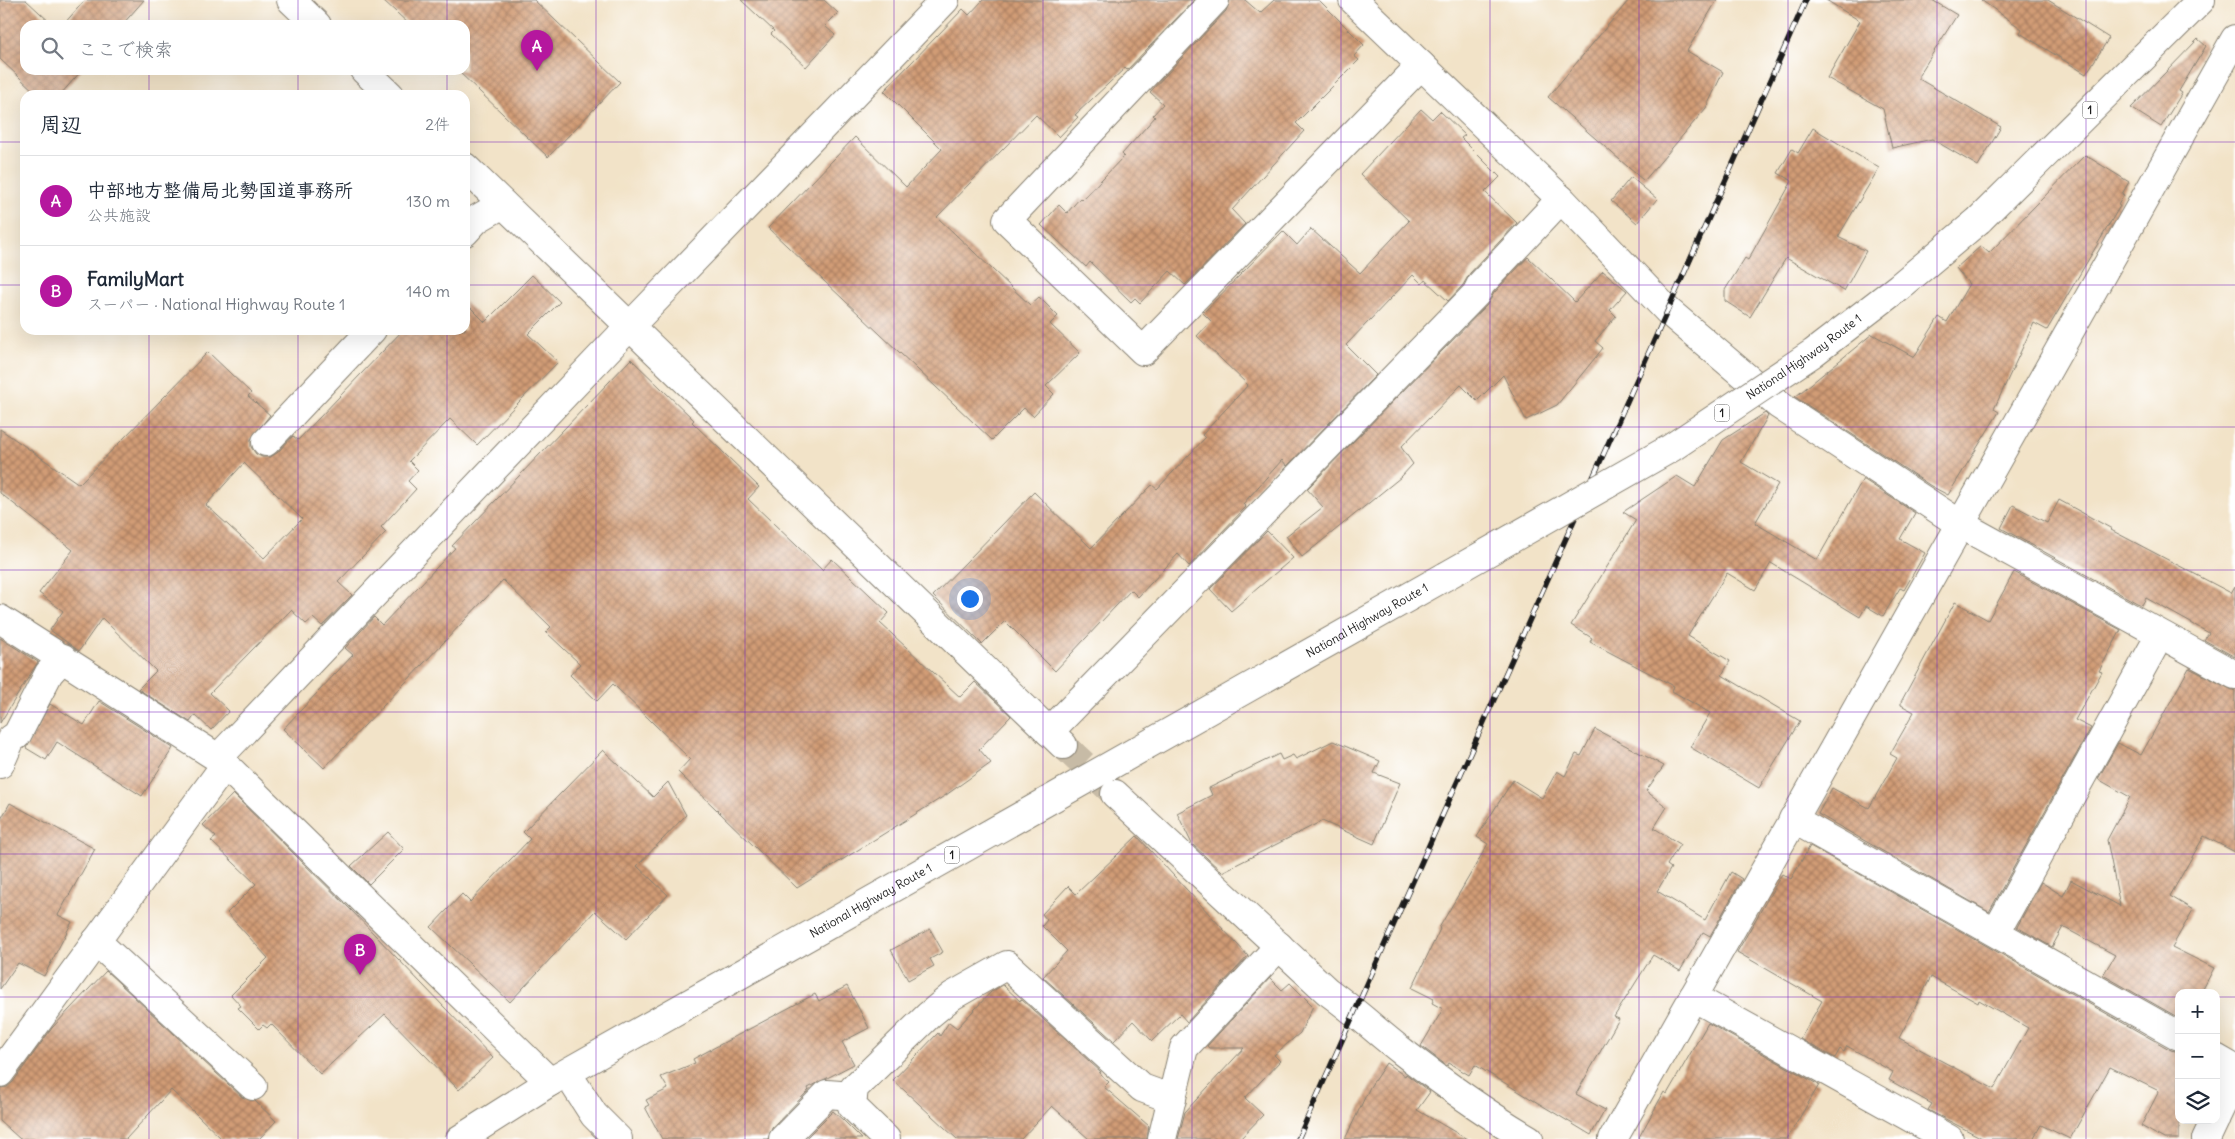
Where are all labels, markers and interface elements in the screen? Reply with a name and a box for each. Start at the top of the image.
search box [20,20,470,75]
pin: A [521,30,553,71]
icon: search [38,34,66,62]
text: ここで検索 [78,37,173,61]
road number: 1 [2082,102,2098,118]
text: 周辺 [40,111,82,138]
text: 2件 [425,114,450,134]
text: 中部地方整備局北勢国道事務所 [87,178,353,202]
text: A [51,191,61,211]
text: 130 m [406,191,450,211]
text: 公共施設 [87,205,151,225]
text: FamilyMart [87,267,184,291]
text: B [51,281,61,301]
text: 140 m [406,281,450,301]
text: スーパー · National Highway Route 1 [87,294,345,314]
street label: National Highway Route 1 [1743,311,1864,403]
road number: 1 [1714,404,1730,422]
street label: National Highway Route 1 [1303,580,1431,661]
your location [957,586,983,612]
road number: 1 [944,846,960,864]
street label: National Highway Route 1 [807,860,934,941]
pin: B [344,934,376,975]
map controls [2175,989,2220,1124]
button: + [2175,989,2220,1034]
button: − [2175,1034,2220,1079]
button: layers [2175,1079,2220,1124]

